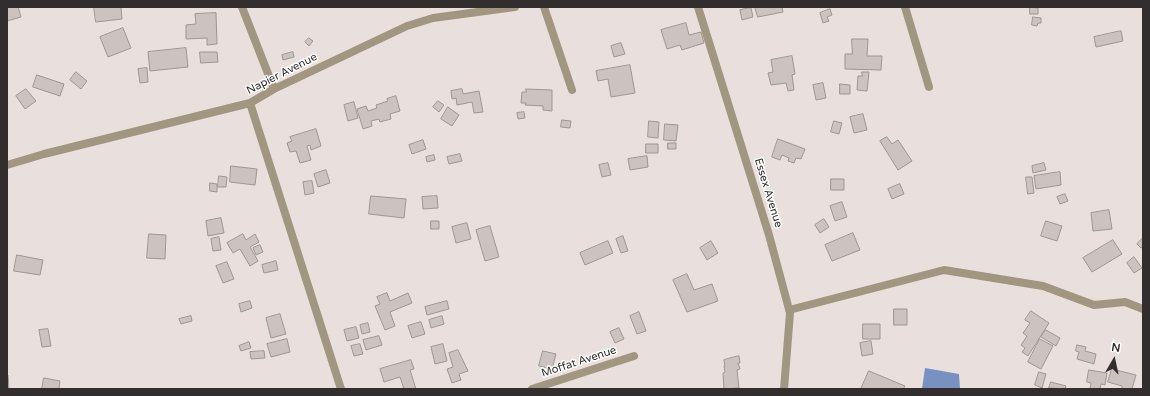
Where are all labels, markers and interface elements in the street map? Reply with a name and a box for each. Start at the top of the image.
street label: Napier Avenue [245,51,319,97]
street label: Essex Avenue [751,157,785,229]
north arrow [1094,340,1134,380]
text: N [1111,341,1121,355]
street label: Moffat Avenue [540,344,618,380]

